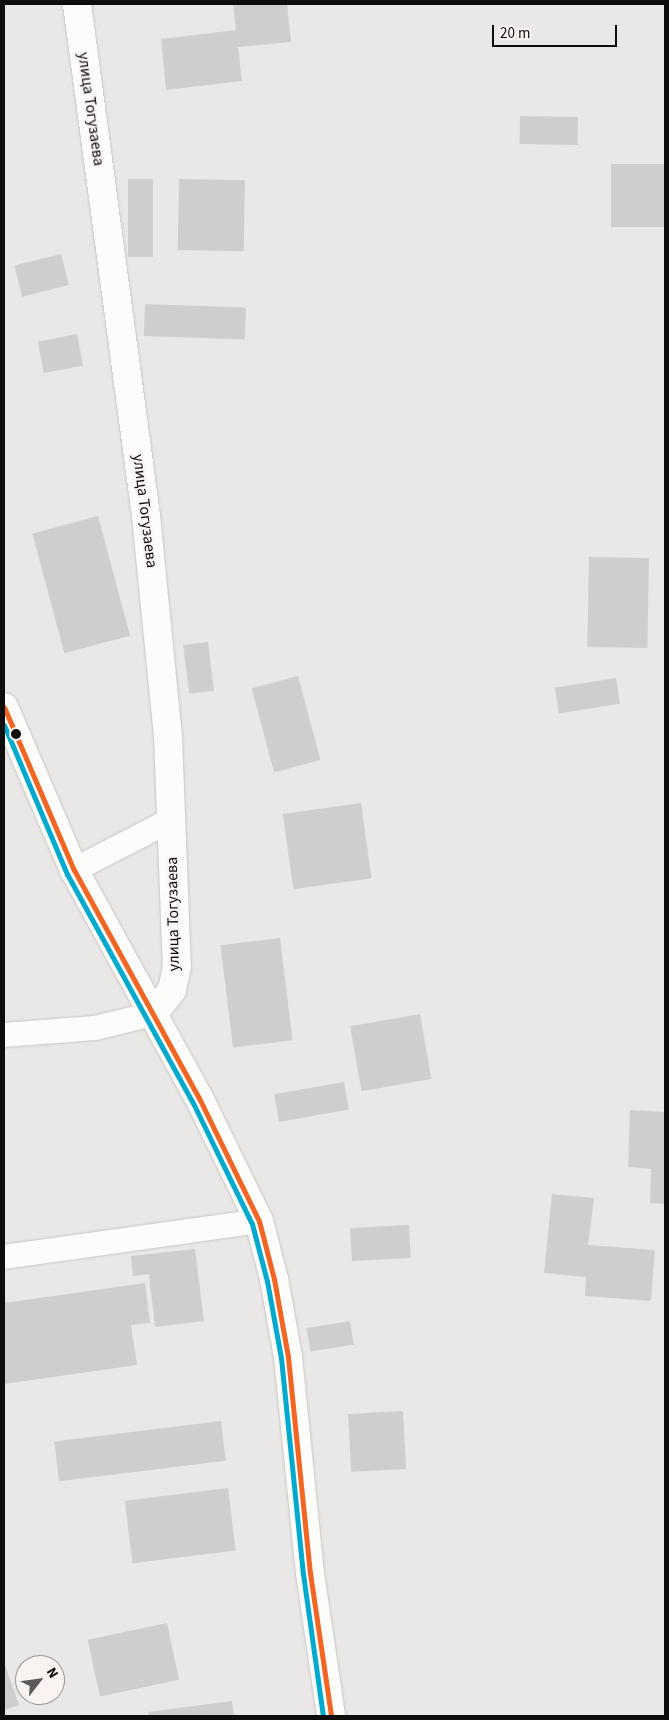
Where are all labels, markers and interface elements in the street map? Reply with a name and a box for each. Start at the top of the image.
scale bar [494,15,619,47]
text: 20 m [500,23,530,44]
street label: улица Тогузаева [74,51,108,167]
street label: улица Тогузаева [128,453,162,569]
unlabelled marker [11,729,21,739]
street label: улица Тогузаева [162,857,184,971]
north arrow [15,1655,65,1705]
text: N [41,1664,63,1682]

